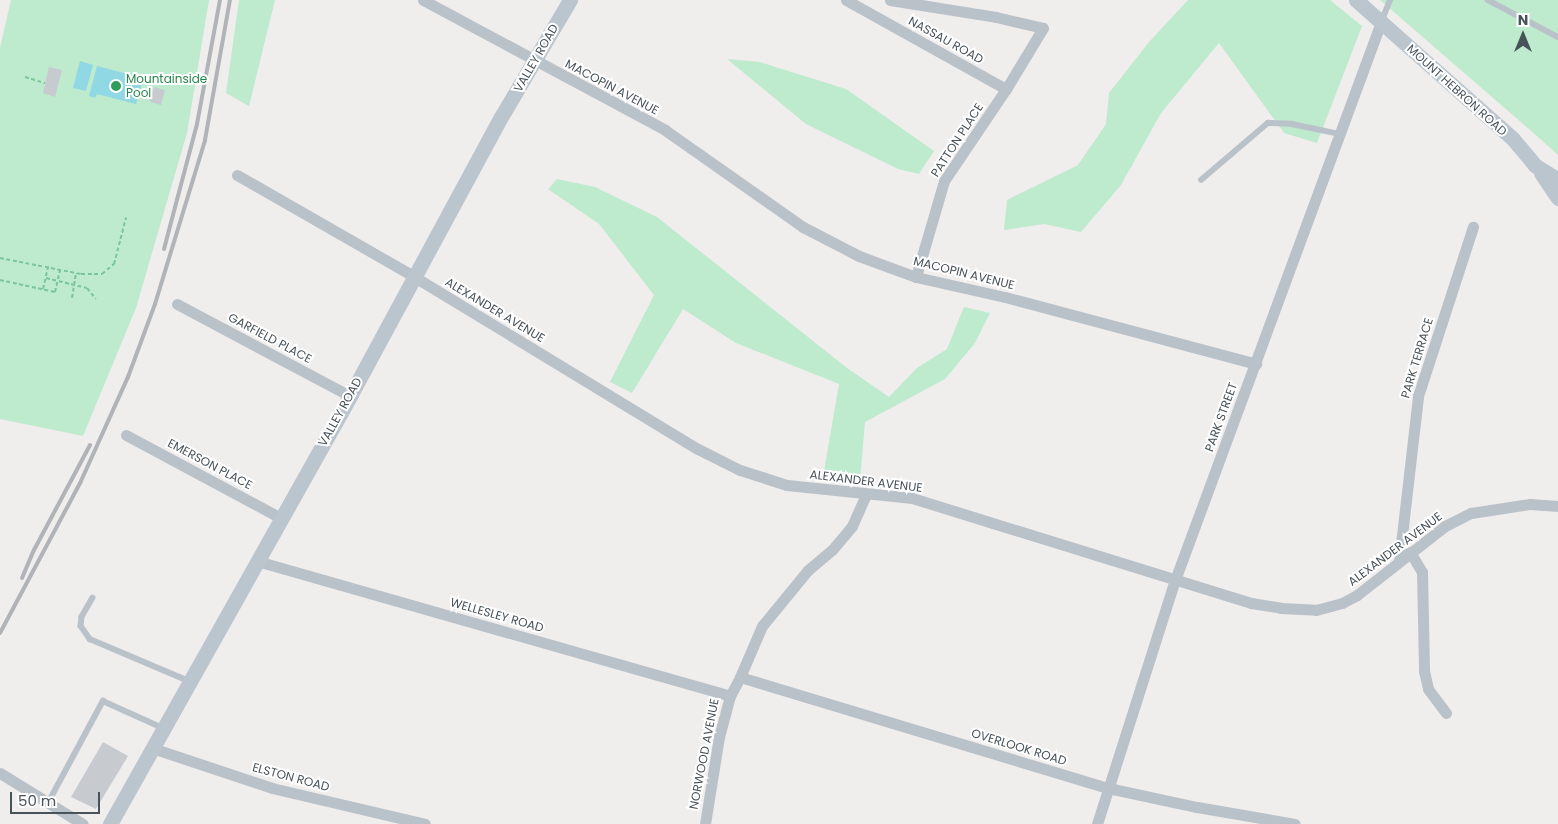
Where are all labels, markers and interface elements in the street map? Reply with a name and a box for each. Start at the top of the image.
north arrow [1498,10,1548,60]
text: N [1518,10,1528,30]
street label: NASSAU ROAD [906,14,986,66]
street label: VALLEY ROAD [511,21,561,95]
street label: MOUNT HEBRON ROAD [1404,41,1510,139]
street label: MACOPIN AVENUE [563,56,661,118]
place label: Mountainside Pool [126,72,207,100]
marker: Mountainside Pool [110,80,122,92]
street label: PATTON PLACE [928,101,986,179]
street label: MACOPIN AVENUE [912,253,1016,293]
street label: ALEXANDER AVENUE [443,275,547,345]
street label: GARFIELD PLACE [226,310,314,366]
street label: PARK TERRACE [1398,316,1436,400]
street label: VALLEY ROAD [315,375,365,449]
street label: PARK STREET [1202,381,1240,453]
street label: EMERSON PLACE [165,436,255,492]
street label: ALEXANDER AVENUE [809,467,923,495]
street label: ALEXANDER AVENUE [1345,509,1445,589]
street label: WELLESLEY ROAD [449,595,545,635]
street label: NORWOOD AVENUE [686,697,722,811]
street label: OVERLOOK ROAD [970,726,1068,768]
street label: ELSTON ROAD [251,760,331,794]
scale bar [12,782,102,814]
text: 50 m [18,790,56,811]

